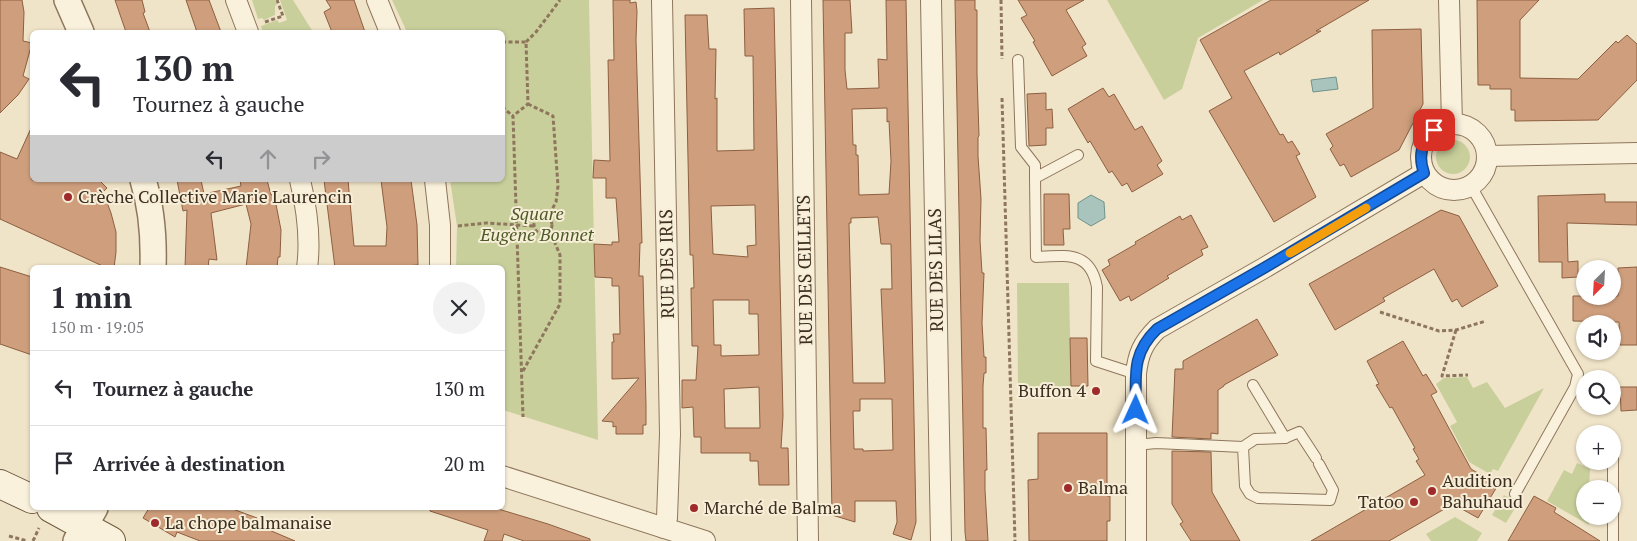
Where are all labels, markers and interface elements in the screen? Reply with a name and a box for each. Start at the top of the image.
text: 130 m [133,45,234,91]
icon: left [50,50,115,115]
text: Tournez à gauche [133,89,304,118]
pin [1413,109,1455,151]
icon: arrive [1420,116,1448,144]
icon: left [201,145,229,173]
icon: ahead [254,145,282,173]
icon: right [307,145,335,173]
place label: Crèche Collective Marie Laurencin [78,184,353,208]
marker: Crèche Collective Marie Laurencin [62,191,74,203]
street label: RUE DES ŒILLETS [791,195,817,345]
park label: Square Eugène Bonnet [479,201,595,246]
street label: RUE DES LILAS [922,208,948,332]
street label: RUE DES IRIS [653,209,679,319]
north arrow [1576,260,1621,305]
map controls [1576,260,1621,525]
text: 1 min [50,277,132,317]
button: close [433,282,485,334]
button: sound [1576,315,1621,360]
text: 150 m · 19:05 [50,316,144,338]
button: search [1576,370,1621,415]
icon: left [50,374,78,402]
text: Tournez à gauche [93,376,254,401]
text: 130 m [434,376,485,401]
place label: Buffon 4 [1018,378,1086,402]
position arrow [1109,383,1161,435]
marker: Buffon 4 [1090,385,1102,397]
button: + [1576,425,1621,470]
icon: arrive [50,449,78,477]
text: Arrivée à destination [93,451,285,476]
text: 20 m [444,451,485,476]
place label: Audition Bahuhaud [1442,468,1523,513]
place label: Balma [1078,475,1128,499]
button: − [1576,480,1621,525]
marker: Balma [1062,482,1074,494]
marker: Audition Bahuhaud [1426,485,1438,497]
place label: Tatoo [1358,489,1404,513]
place label: Marché de Balma [704,495,842,519]
marker: Tatoo [1408,496,1420,508]
marker: Marché de Balma [688,502,700,514]
place label: La chope balmanaise [165,510,332,534]
marker: La chope balmanaise [149,517,161,529]

